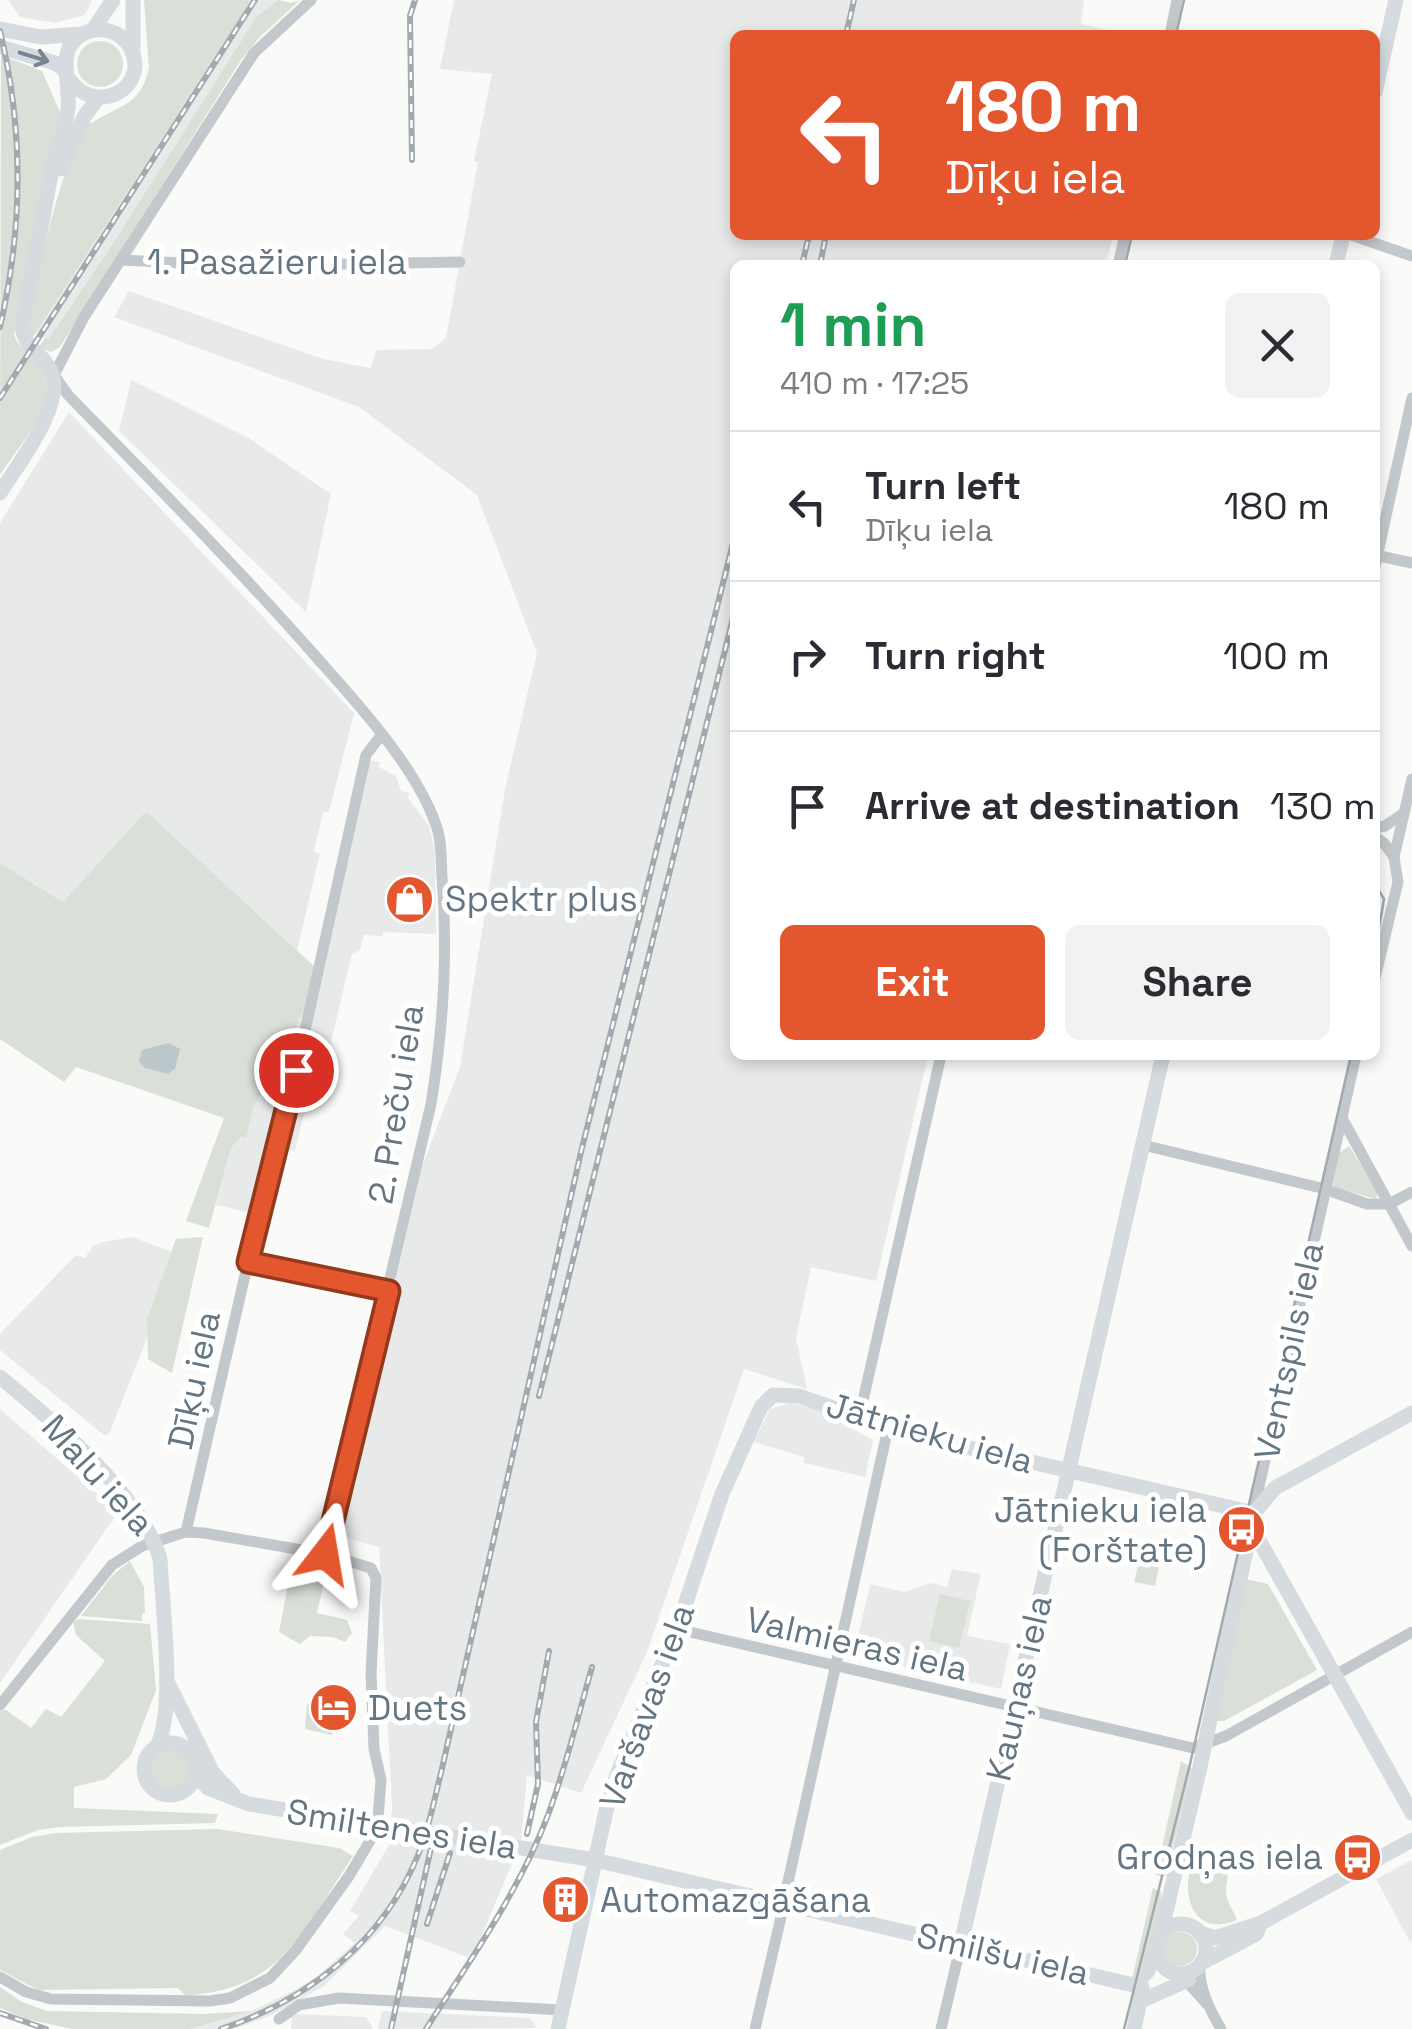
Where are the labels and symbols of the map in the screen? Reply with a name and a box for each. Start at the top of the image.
one-way arrow [18,49,49,67]
street label: 1. Pasažieru iela [147,240,407,284]
shop icon: Spektr plus [384,873,436,925]
place label: Spektr plus [445,877,638,921]
street label: 2. Preču iela [359,1001,433,1207]
pin [254,1028,339,1113]
street label: Ventspils iela [1244,1238,1334,1464]
street label: Dīķu iela [158,1307,230,1453]
street label: Jātnieku iela [822,1382,1038,1484]
street label: Malu iela [32,1406,164,1544]
place label: Jātnieku iela (Forštate) [994,1488,1207,1572]
position arrow [273,1502,377,1606]
bus stop icon: Jātnieku iela (Forštate) [1216,1504,1268,1556]
street label: Kauņas iela [976,1591,1062,1785]
street label: Valmieras iela [742,1597,972,1691]
street label: Varšavas iela [590,1598,704,1814]
hotel icon: Duets [307,1682,359,1734]
place label: Duets [368,1686,467,1730]
street label: Smiltenes iela [284,1789,520,1869]
bus stop icon: Grodņas iela [1332,1831,1384,1883]
place label: Grodņas iela [1116,1835,1323,1879]
building icon: Automazgāšana [539,1874,591,1926]
place label: Automazgāšana [600,1878,871,1922]
street label: Smilšu iela [913,1913,1093,1995]

